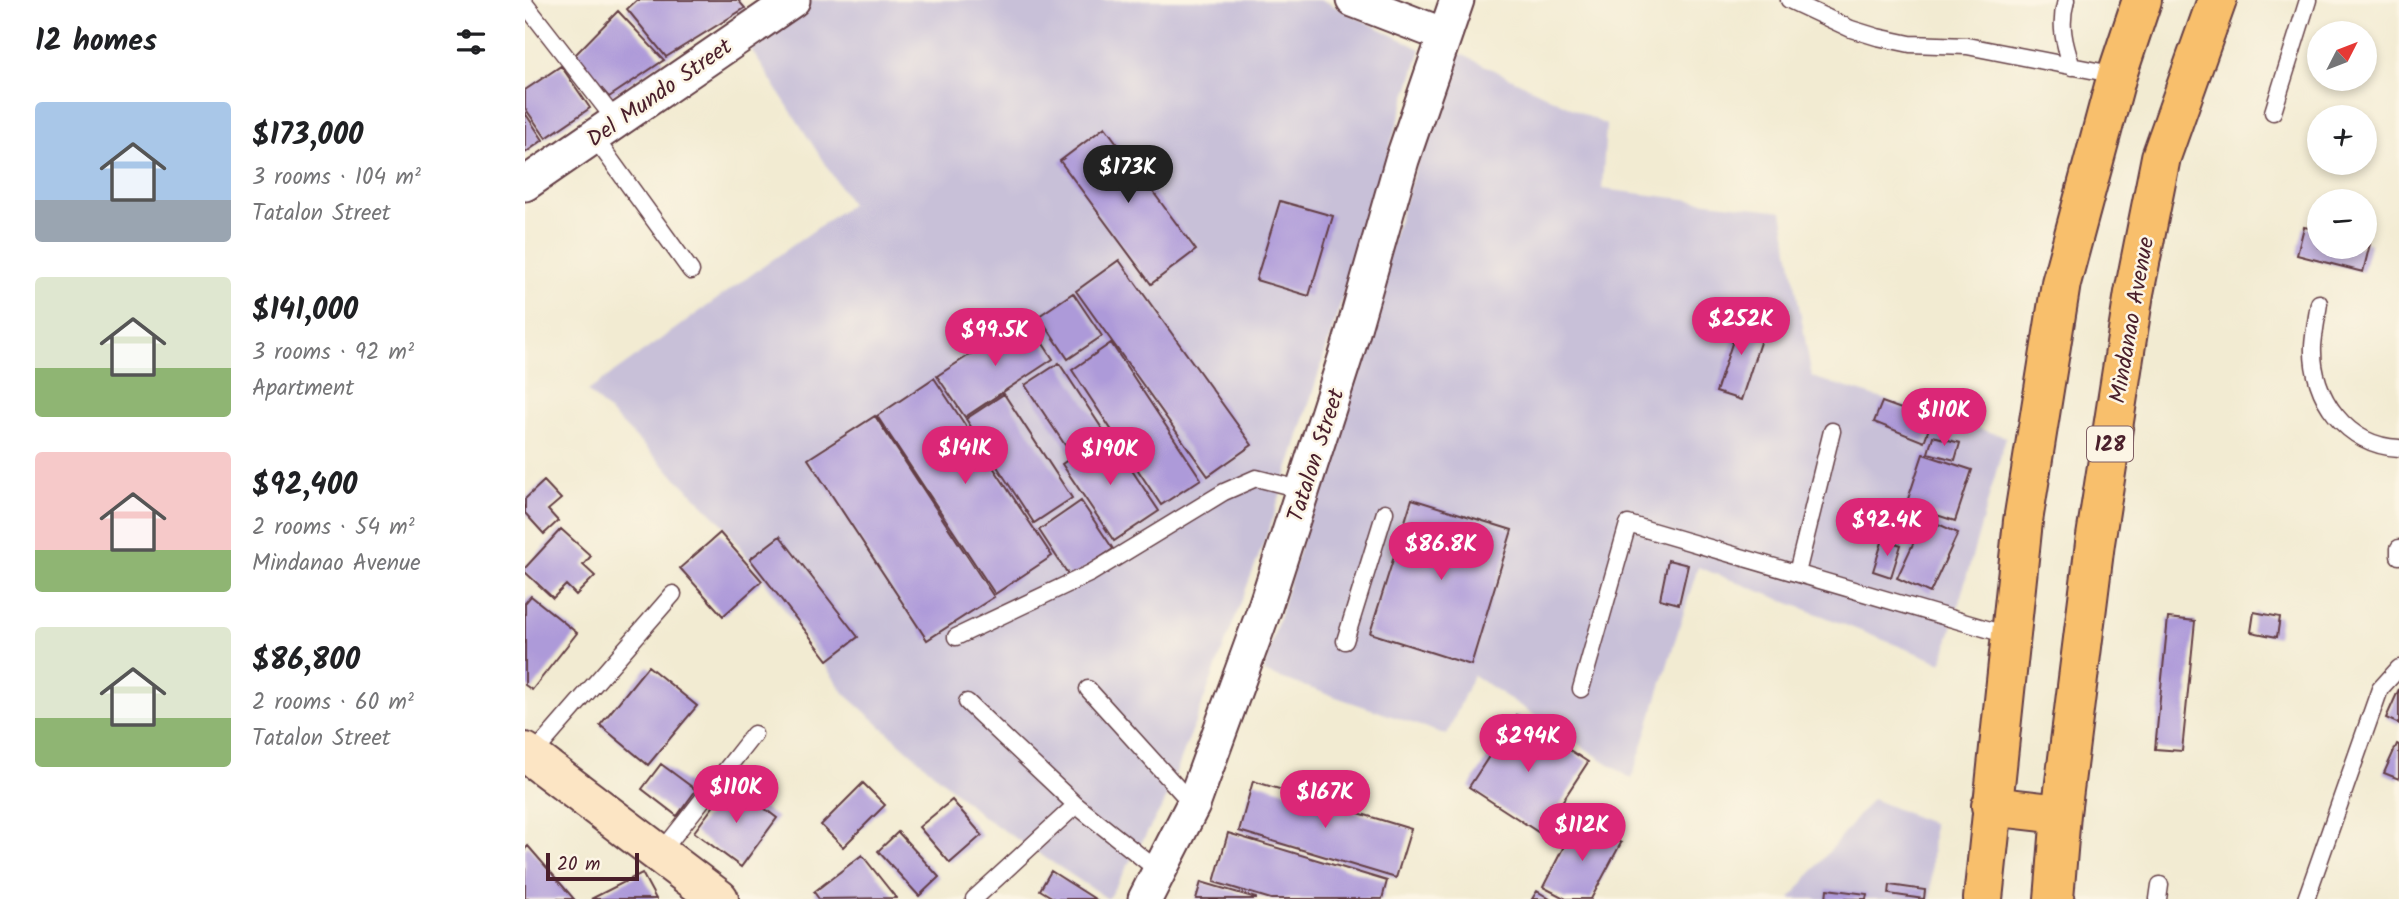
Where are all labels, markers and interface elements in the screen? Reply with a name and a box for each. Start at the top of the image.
text: 12 homes [35,18,157,66]
north arrow [2307,21,2377,91]
map controls [2307,21,2377,259]
icon: filters [452,23,490,61]
street label: Del Mundo Street [580,29,741,157]
button: + [2307,105,2377,175]
text: $173,000 [252,112,363,160]
icon: home [91,130,175,214]
pin: $173K [1079,146,1177,205]
text: $173K [1099,150,1157,186]
text: 3 rooms · 104 m² [252,160,421,196]
button: − [2307,189,2377,259]
text: Tatalon Street [252,196,391,232]
street label: Mindanao Avenue [2101,234,2165,406]
text: $141,000 [252,287,358,335]
pin: $252K [1692,298,1790,357]
text: $252K [1708,302,1774,338]
icon: home [91,305,175,389]
pin: $99.5K [938,308,1052,368]
text: $99.5K [961,313,1029,349]
text: 3 rooms · 92 m² [252,335,414,371]
text: Apartment [252,371,354,407]
street label: Tatalon Street [1278,383,1356,527]
pin: $110K [1895,388,1993,448]
text: $110K [1917,393,1971,429]
pin: $141K [916,426,1014,486]
road number: 128 [2087,426,2133,462]
pin: $190K [1061,428,1159,487]
text: $141K [938,431,992,467]
text: $190K [1081,432,1139,468]
text: $92,400 [252,462,357,510]
icon: home [91,480,175,564]
pin: $92.4K [1830,498,1944,558]
text: $92.4K [1852,503,1922,539]
text: 2 rooms · 54 m² [252,510,415,546]
pin: $86.8K [1384,522,1498,582]
text: $86.8K [1405,527,1477,563]
text: Mindanao Avenue [252,546,421,582]
text: $86,800 [252,637,360,685]
icon: home [91,655,175,739]
text: 2 rooms · 60 m² [252,685,414,721]
pin: $294K [1479,714,1577,774]
text: $294K [1495,719,1561,755]
text: Tatalon Street [252,721,391,757]
pin: $110K [687,766,785,825]
text: $110K [709,770,763,806]
pin: $167K [1276,770,1374,830]
text: $167K [1296,775,1354,811]
pin: $112K [1533,804,1631,863]
text: $112K [1555,808,1609,844]
scale bar [546,850,639,882]
text: 20 m [557,850,600,880]

